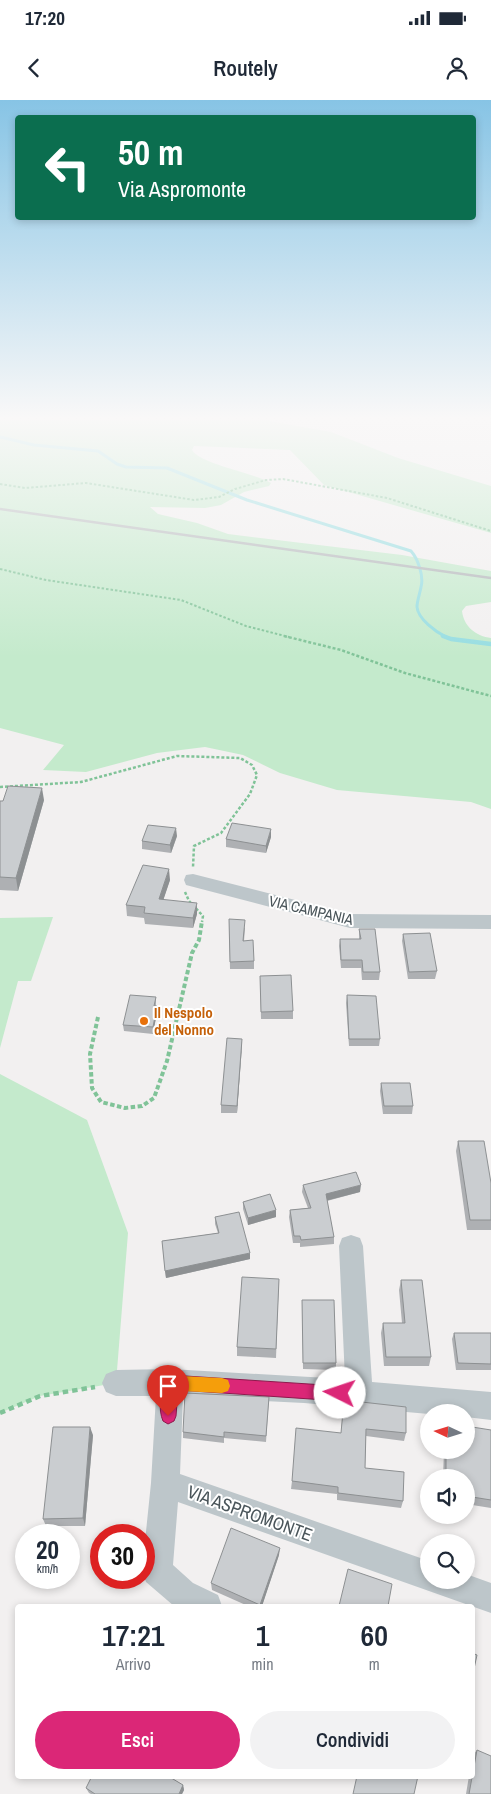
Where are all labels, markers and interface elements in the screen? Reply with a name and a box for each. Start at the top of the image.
text: 17:20 [25,5,65,31]
text: Routely [213,53,278,83]
icon: back [20,54,48,82]
icon: person [443,54,471,82]
text: 50 m [118,129,183,176]
icon: left [35,135,100,200]
text: Via Aspromonte [118,174,246,204]
street label: VIA CAMPANIA [267,890,356,930]
place label: Il Nespolo del Nonno [154,1002,214,1040]
marker: Il Nespolo del Nonno [138,1015,150,1027]
pin [147,1365,189,1416]
position arrow [313,1366,365,1418]
icon: arrive [154,1372,182,1400]
north arrow [420,1404,475,1459]
map controls [420,1404,475,1589]
button: sound [420,1469,475,1524]
street label: VIA ASPROMONTE [184,1479,316,1547]
speed limit sign: 30 [90,1524,155,1589]
text: 20 [36,1533,59,1567]
button: search [420,1534,475,1589]
text: km/h [37,1561,58,1577]
text: 17:21 [102,1615,165,1655]
text: 1 [256,1615,269,1655]
text: 60 [361,1615,388,1655]
text: Arrivo [116,1653,151,1675]
text: min [252,1653,273,1675]
text: m [369,1653,380,1675]
button: Esci [35,1711,240,1769]
button: Condividi [250,1711,455,1769]

